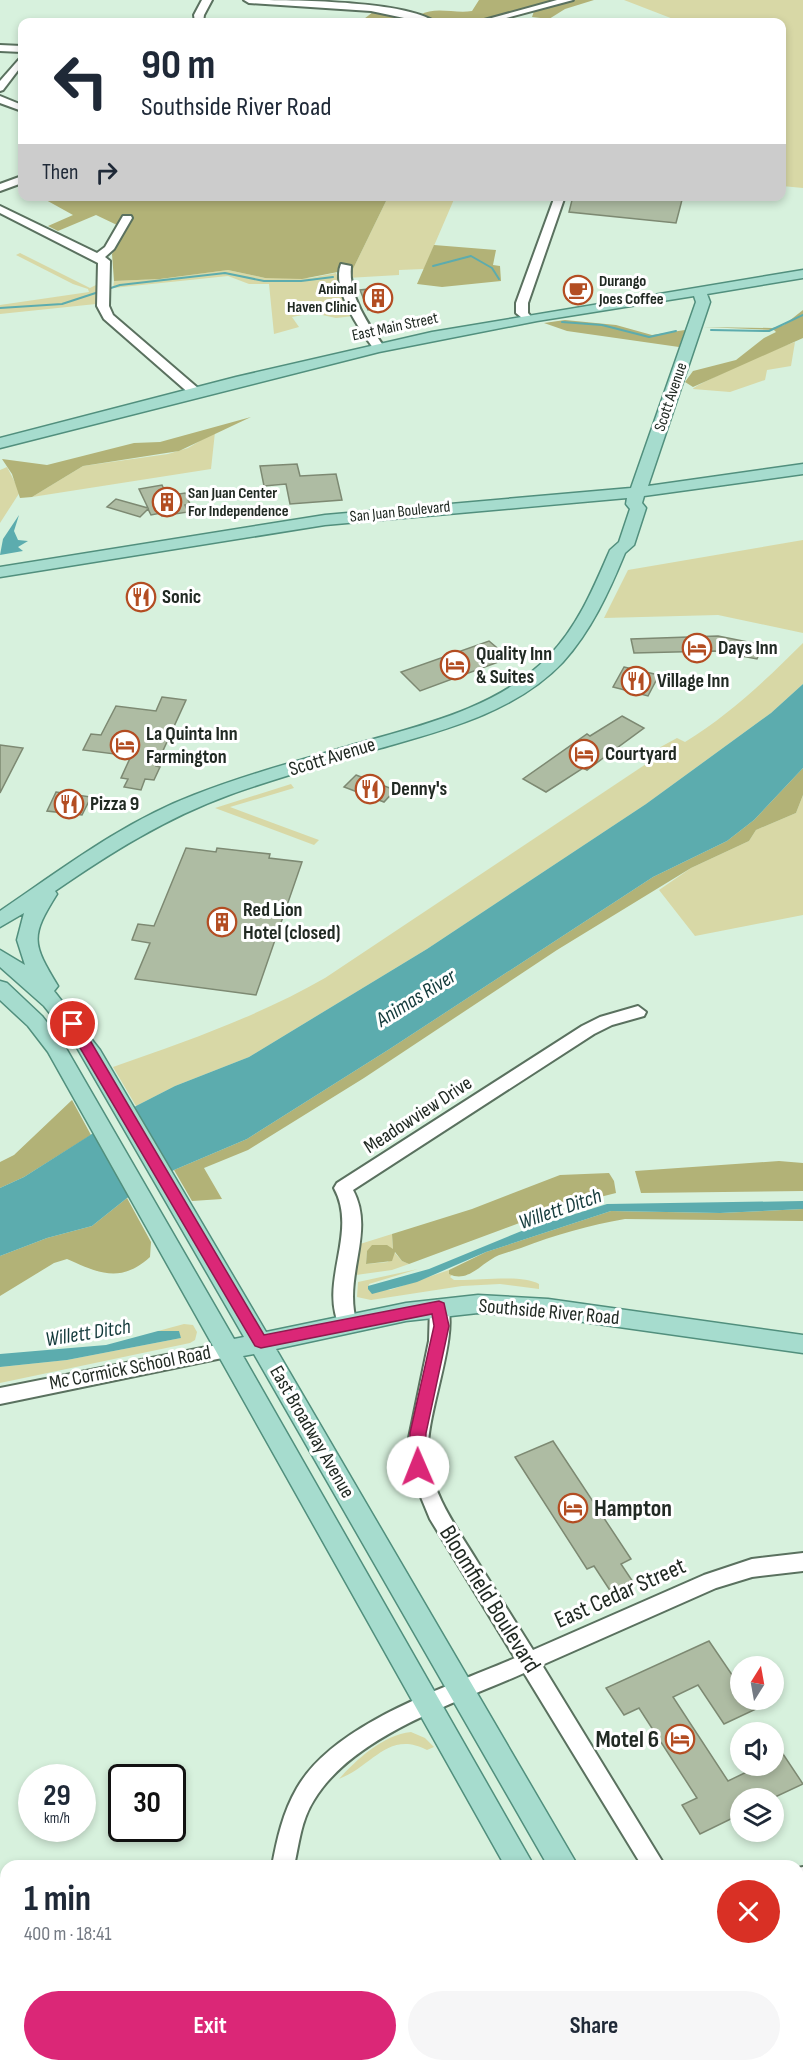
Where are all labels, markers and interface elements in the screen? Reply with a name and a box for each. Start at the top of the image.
text: 90 m [141,40,215,91]
icon: left [42,42,120,120]
text: Southside River Road [141,91,332,123]
icon: right [90,156,123,189]
text: Then [42,159,78,186]
place label: Durango Joes Coffee [598,272,664,309]
cafe icon: Durango Joes Coffee [562,274,594,306]
place label: Animal Haven Clinic [287,280,357,317]
building icon: Animal Haven Clinic [362,282,394,314]
street label: East Main Street [350,309,440,345]
street label: Scott Avenue [650,360,692,434]
place label: San Juan Center For Independence [188,484,289,521]
building icon: San Juan Center For Independence [151,486,183,518]
street label: San Juan Boulevard [349,497,451,527]
restaurant icon: Sonic [125,581,157,613]
place label: Sonic [162,585,201,609]
hotel icon: Days Inn [681,632,713,664]
place label: Days Inn [718,636,778,660]
place label: Quality Inn & Suites [476,642,552,689]
hotel icon: Quality Inn & Suites [439,649,471,681]
restaurant icon: Village Inn [620,665,652,697]
place label: Village Inn [657,669,729,693]
place label: La Quinta Inn Farmington [146,722,238,769]
hotel icon: La Quinta Inn Farmington [109,729,141,761]
street label: Scott Avenue [286,733,378,781]
hotel icon: Courtyard [568,738,600,770]
place label: Courtyard [605,742,677,766]
restaurant icon: Denny's [354,773,386,805]
place label: Denny's [391,777,448,801]
restaurant icon: Pizza 9 [53,788,85,820]
place label: Pizza 9 [90,792,139,816]
place label: Red Lion Hotel (closed) [243,898,340,945]
building icon: Red Lion Hotel (closed) [206,906,238,938]
water label: Animas River [371,963,461,1033]
pin [47,998,98,1049]
icon: arrive [56,1007,89,1040]
street label: Meadowview Drive [359,1071,477,1159]
water label: Willett Ditch [515,1183,605,1235]
street label: Southside River Road [478,1294,620,1330]
water label: Willett Ditch [44,1314,133,1352]
street label: Mc Cormick School Road [47,1341,213,1395]
street label: East Broadway Avenue [264,1361,360,1503]
position arrow [386,1435,450,1499]
hotel icon: Hampton [557,1492,589,1524]
place label: Hampton [594,1494,672,1523]
street label: Bloomfield Boulevard [433,1520,547,1678]
street label: East Cedar Street [550,1551,690,1635]
north arrow [730,1656,784,1710]
map controls [730,1656,784,1842]
button: sound [730,1722,784,1776]
hotel icon: Motel 6 [664,1723,696,1755]
place label: Motel 6 [595,1725,659,1754]
speed limit sign: 30 [108,1764,186,1842]
text: 29 [43,1778,71,1814]
button: layers [730,1788,784,1842]
text: km/h [44,1809,70,1828]
text: 1 min [24,1878,91,1921]
button: close [717,1880,780,1943]
text: 400 m · 18:41 [24,1922,112,1946]
button: Exit [24,1991,396,2060]
button: Share [408,1991,780,2060]

